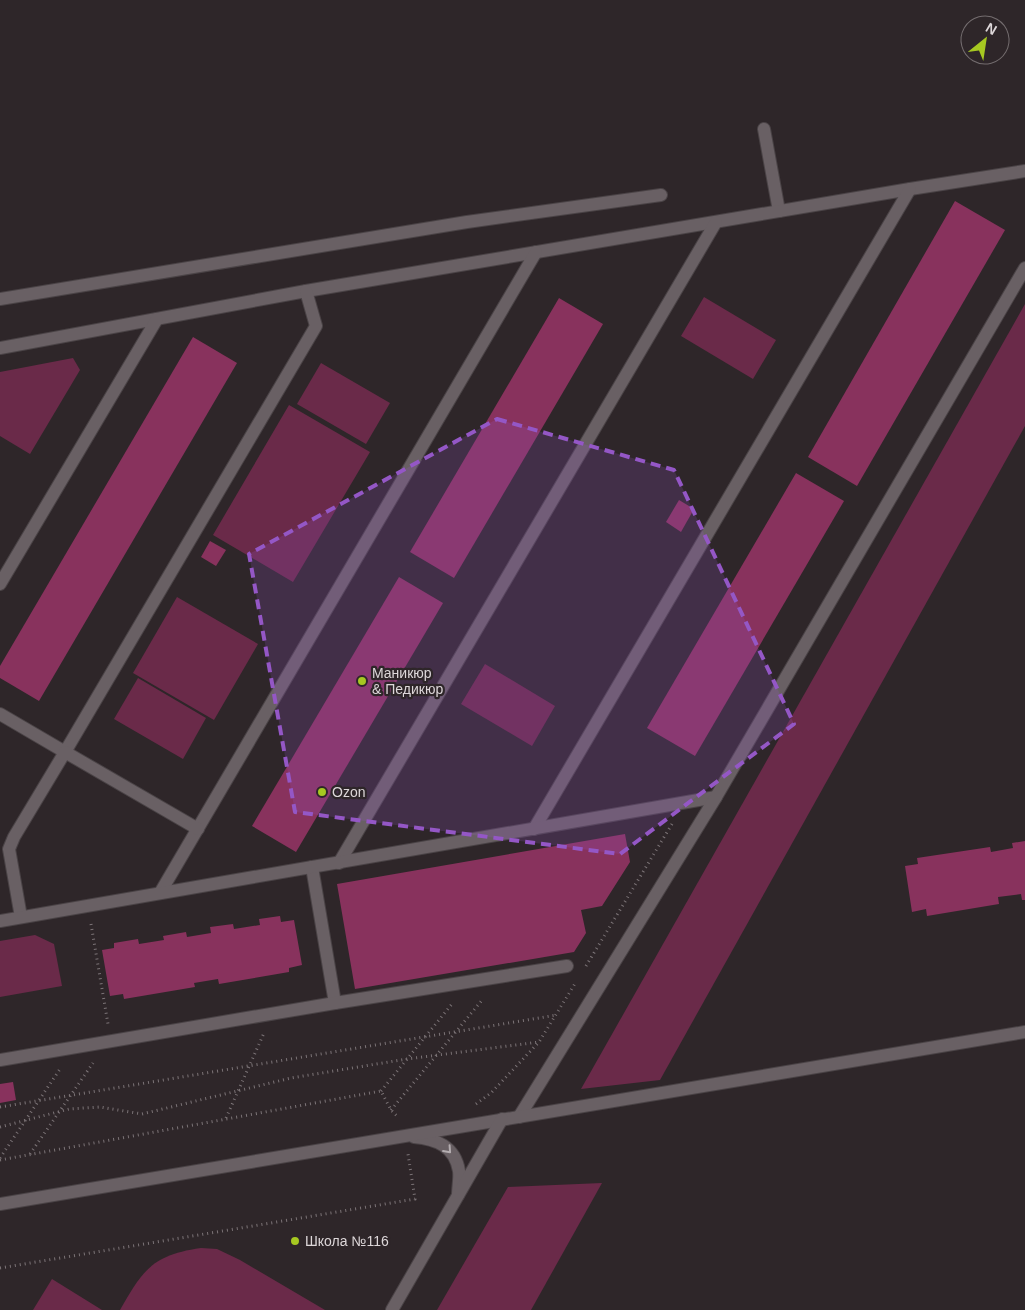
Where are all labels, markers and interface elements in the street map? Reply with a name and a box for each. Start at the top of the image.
north arrow [960,15,1010,65]
text: N [983,19,1000,38]
place label: Маникюр & Педикюр [372,665,443,697]
marker: Маникюр & Педикюр [356,675,368,687]
place label: Ozon [332,784,365,800]
marker: Ozon [316,786,328,798]
one-way arrow [442,1145,451,1154]
place label: Школа №116 [305,1233,389,1249]
marker: Школа №116 [289,1235,301,1247]

